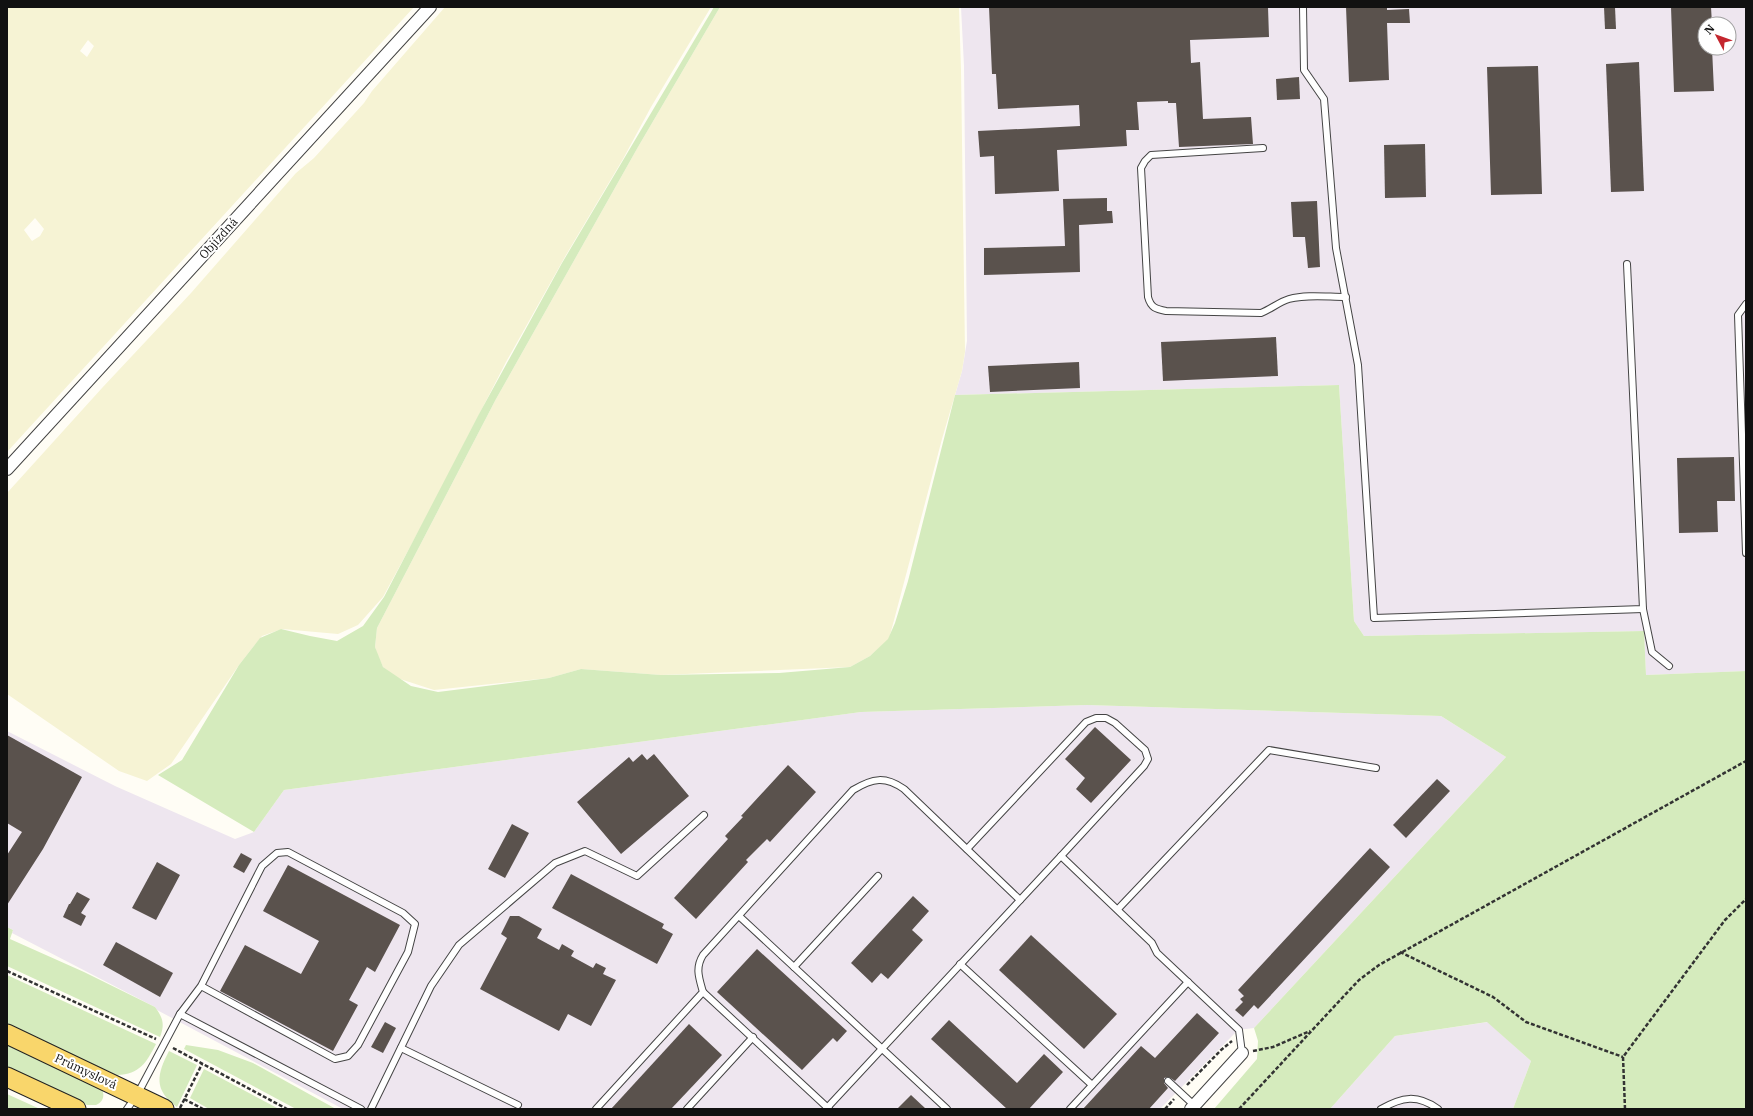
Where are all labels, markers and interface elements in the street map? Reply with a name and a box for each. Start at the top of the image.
north arrow [1697,16,1737,56]
text: N [1701,21,1718,37]
street label: Objízdná [195,214,241,262]
street label: Průmyslová [53,1050,120,1092]

